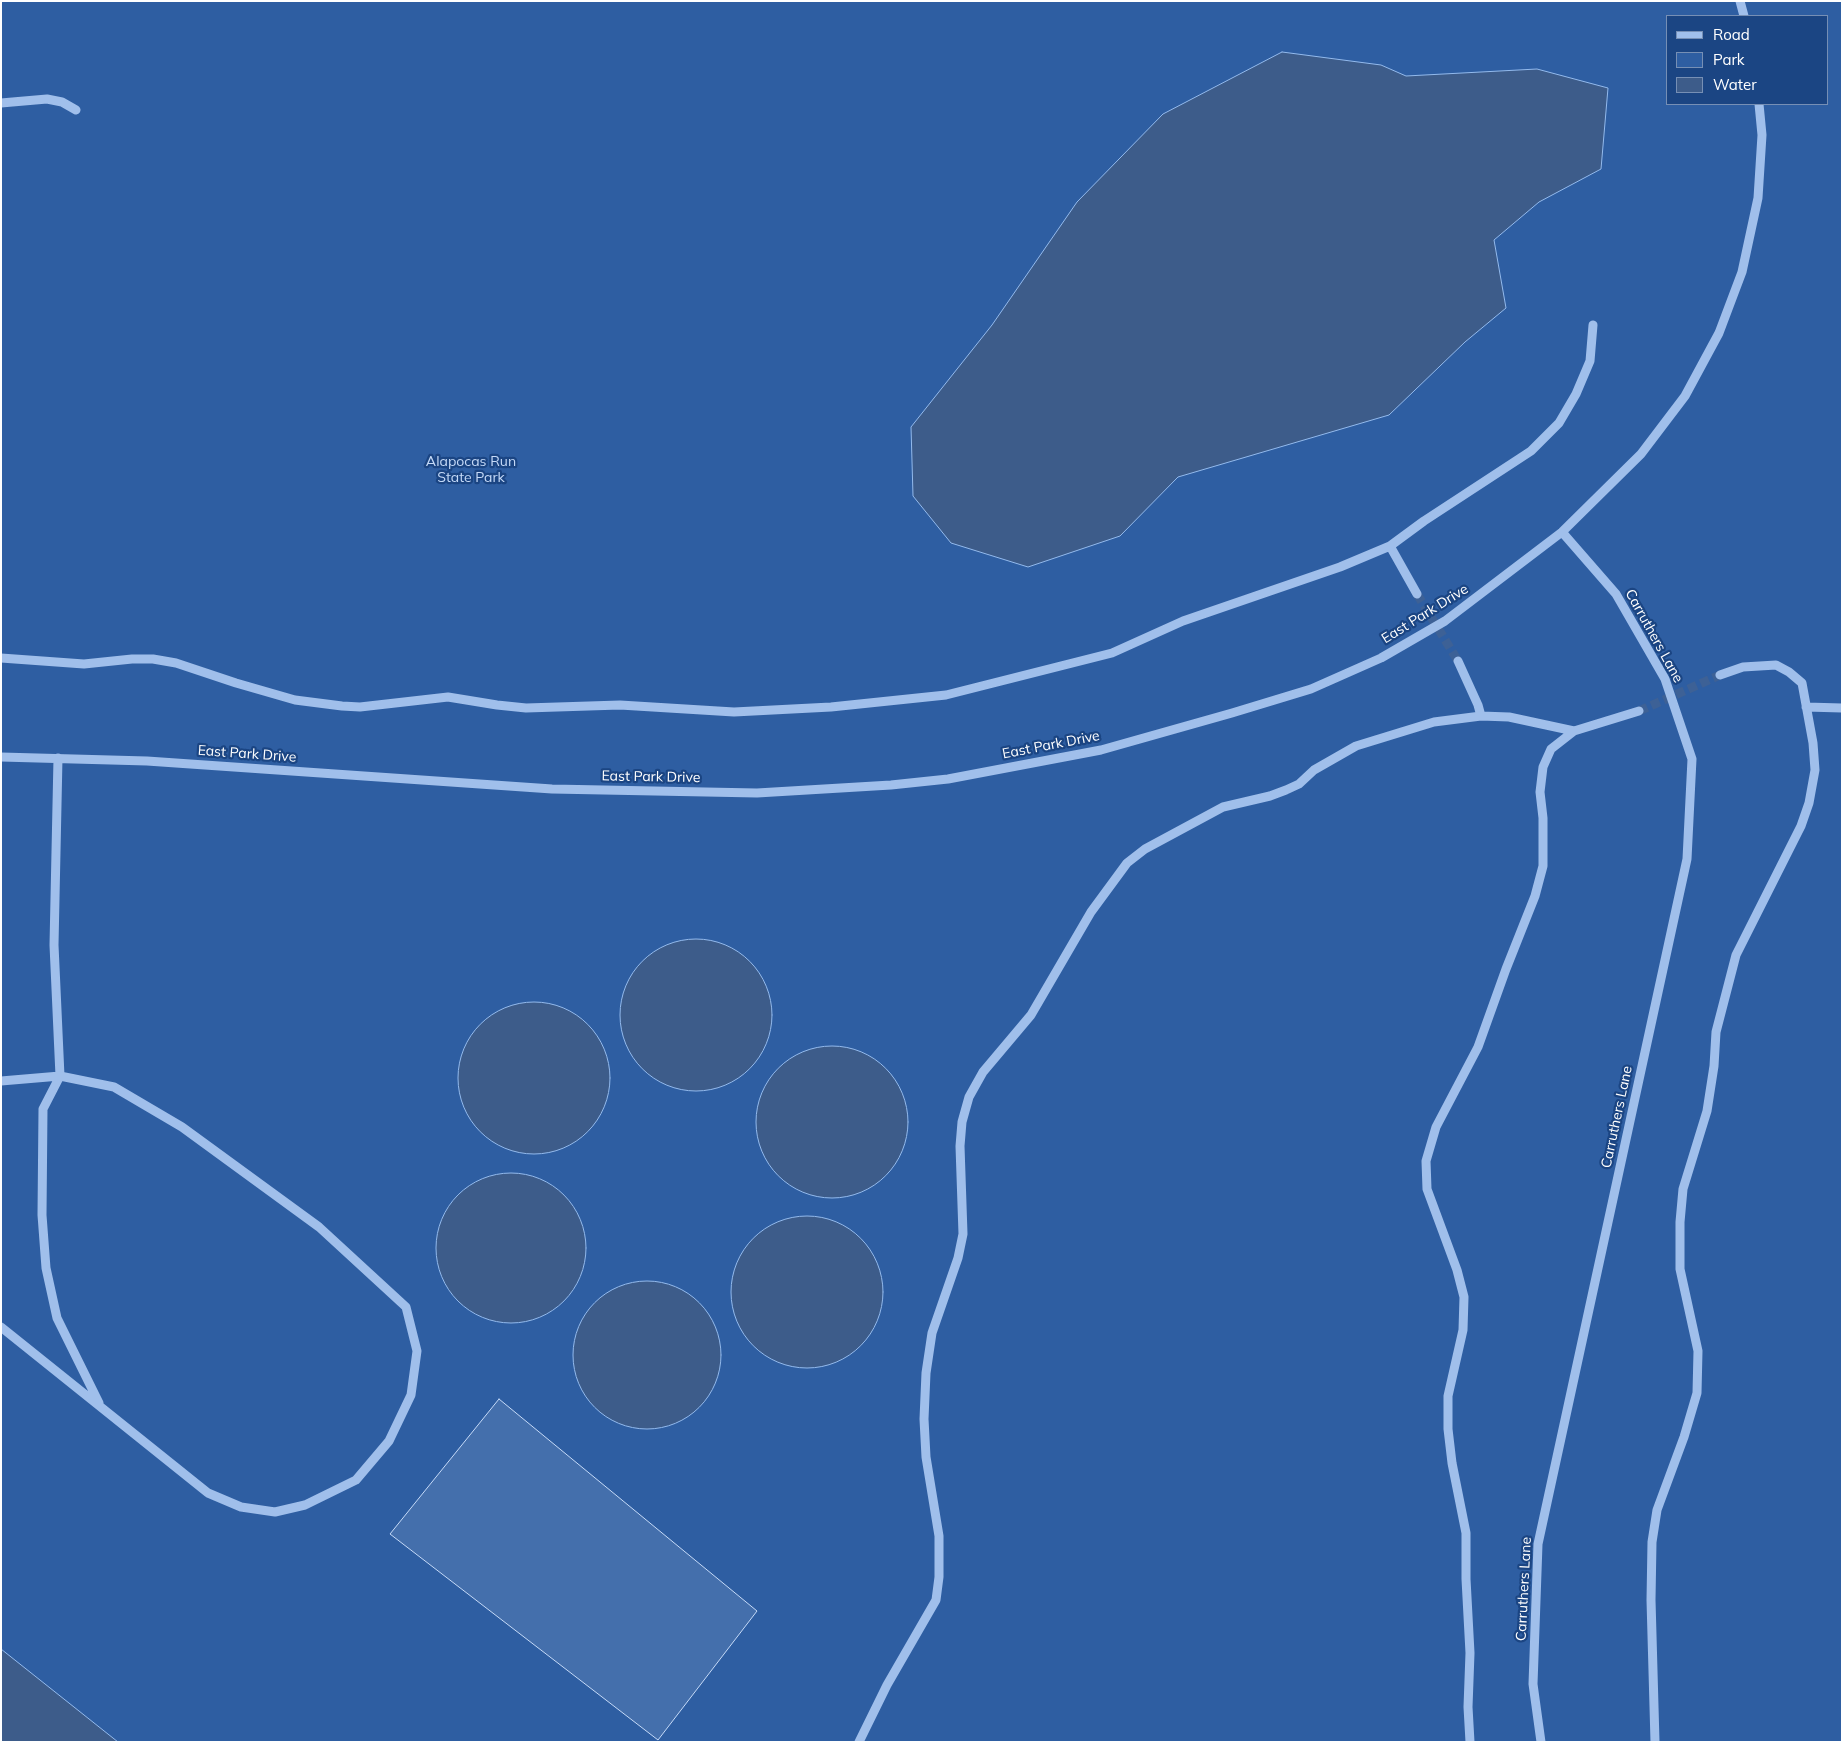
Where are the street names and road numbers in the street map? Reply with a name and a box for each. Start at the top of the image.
street label: East Park Drive [1379,581,1471,647]
street label: Carruthers Lane [1621,586,1687,686]
street label: East Park Drive [1001,727,1101,763]
street label: East Park Drive [197,742,297,766]
street label: East Park Drive [601,768,701,786]
street label: Carruthers Lane [1598,1064,1636,1170]
street label: Carruthers Lane [1513,1537,1535,1641]

